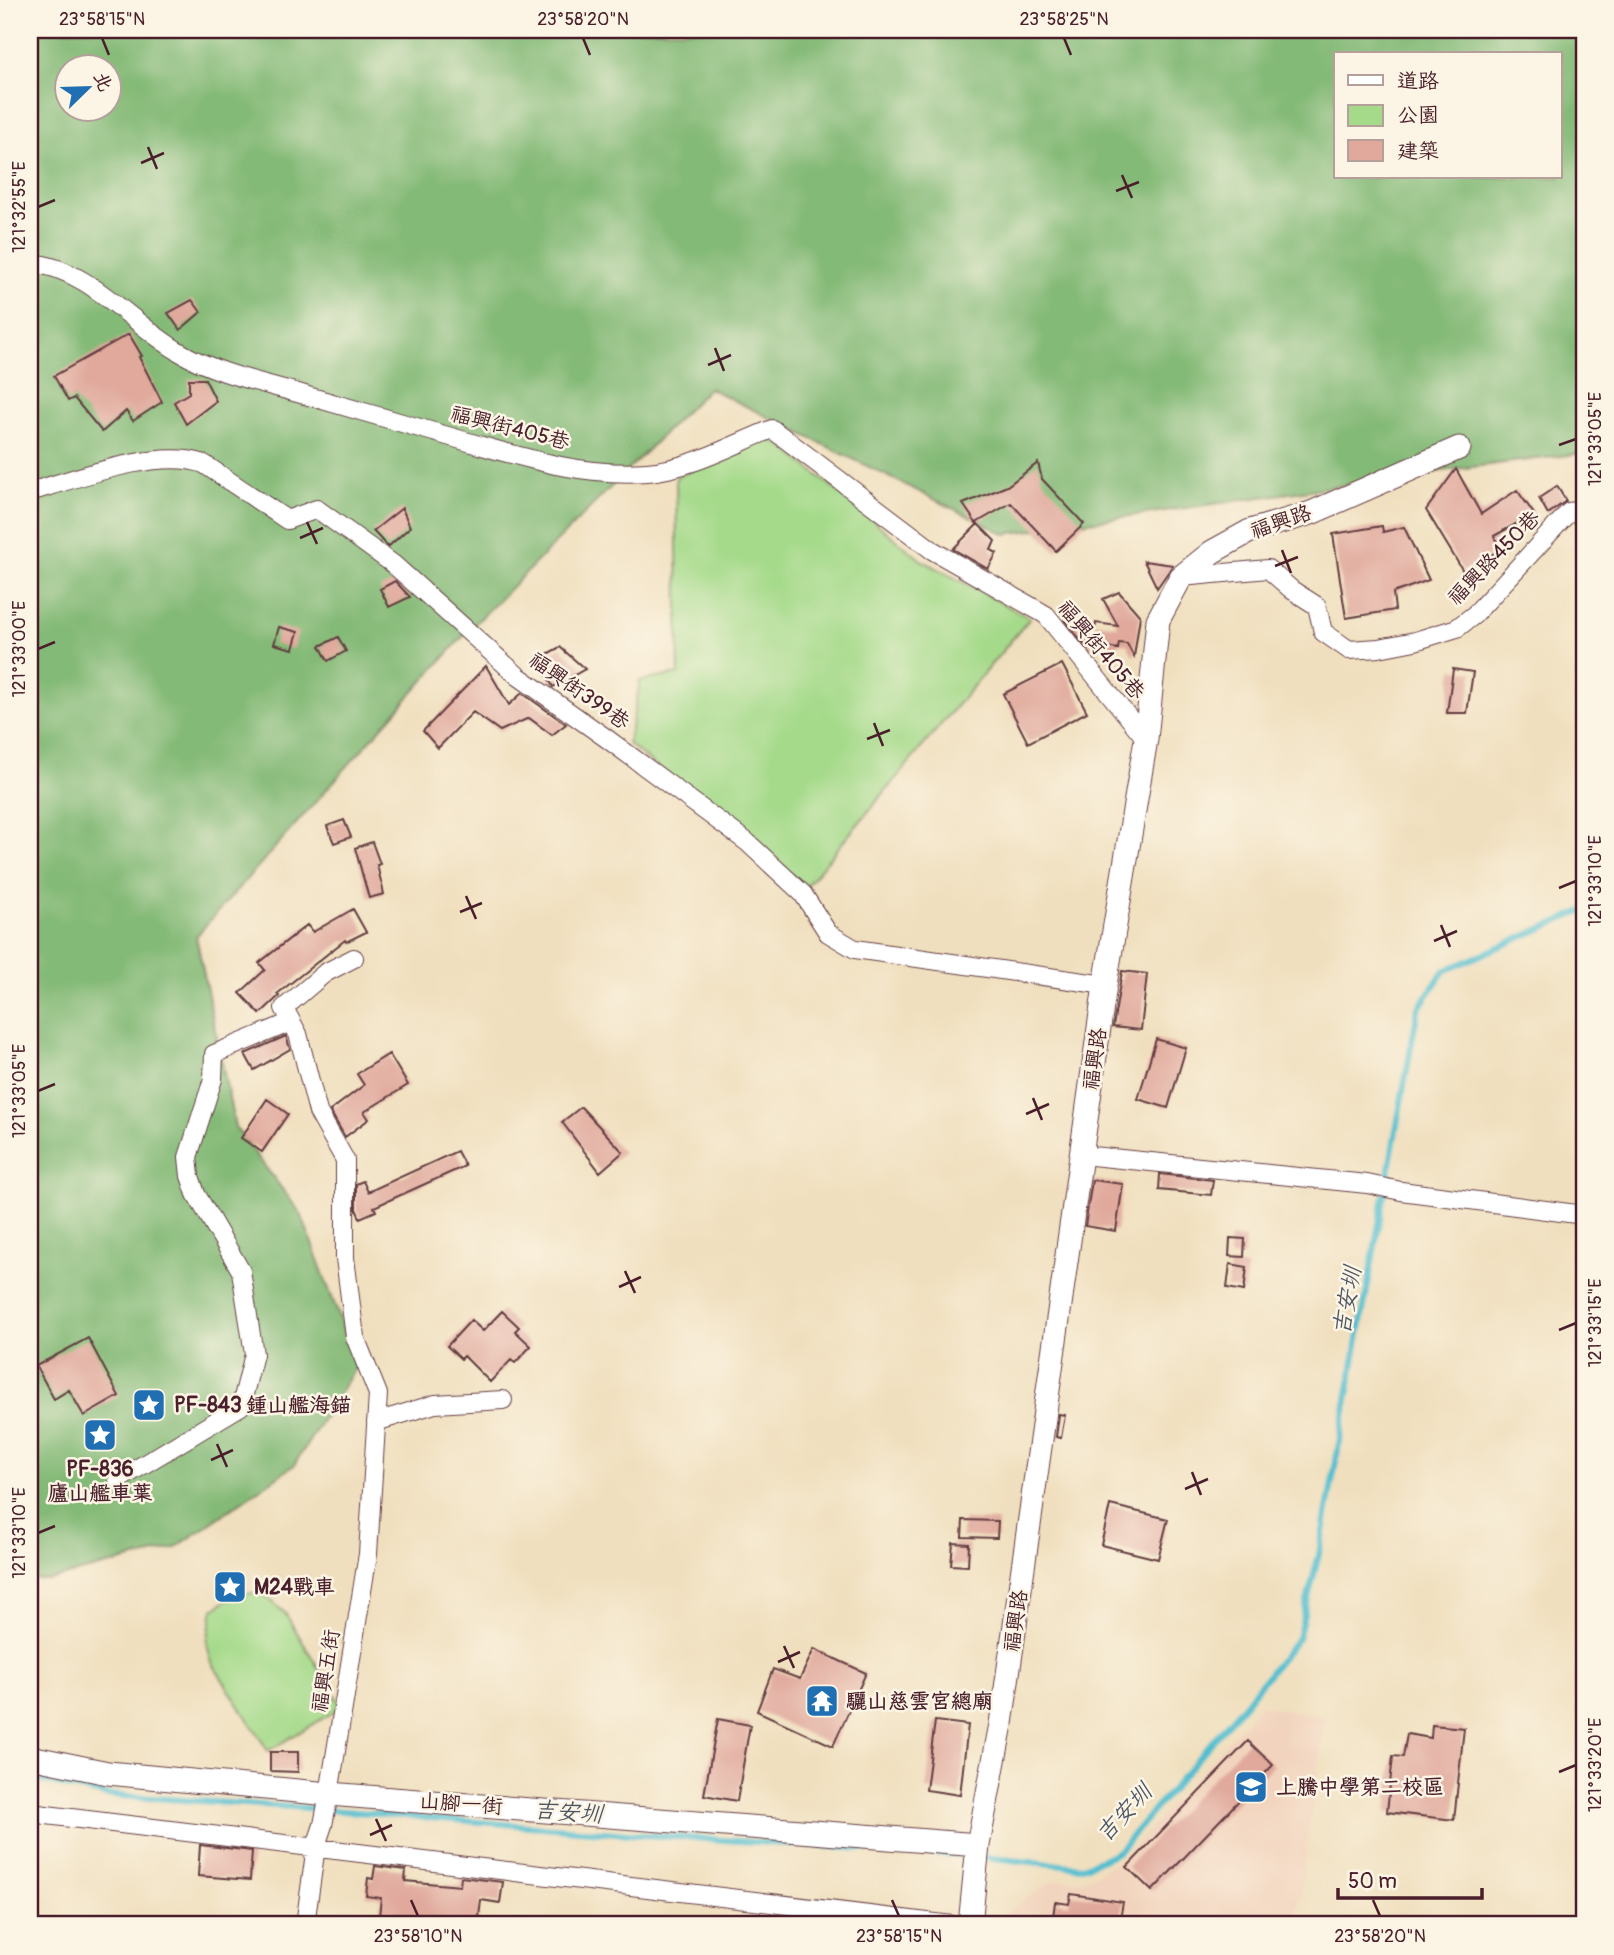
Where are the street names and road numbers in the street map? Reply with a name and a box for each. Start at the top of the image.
street label: 福興街405巷 [448,400,572,456]
street label: 福興路 [1247,499,1315,545]
street label: 福興路450巷 [1442,505,1546,611]
street label: 福興街405巷 [1051,595,1151,705]
street label: 福興街399巷 [523,646,635,736]
street label: 福興路 [1077,1026,1113,1092]
street label: 福興路 [998,1588,1034,1654]
street label: 福興五街 [306,1627,346,1715]
street label: 山腳一街 [418,1788,504,1820]

